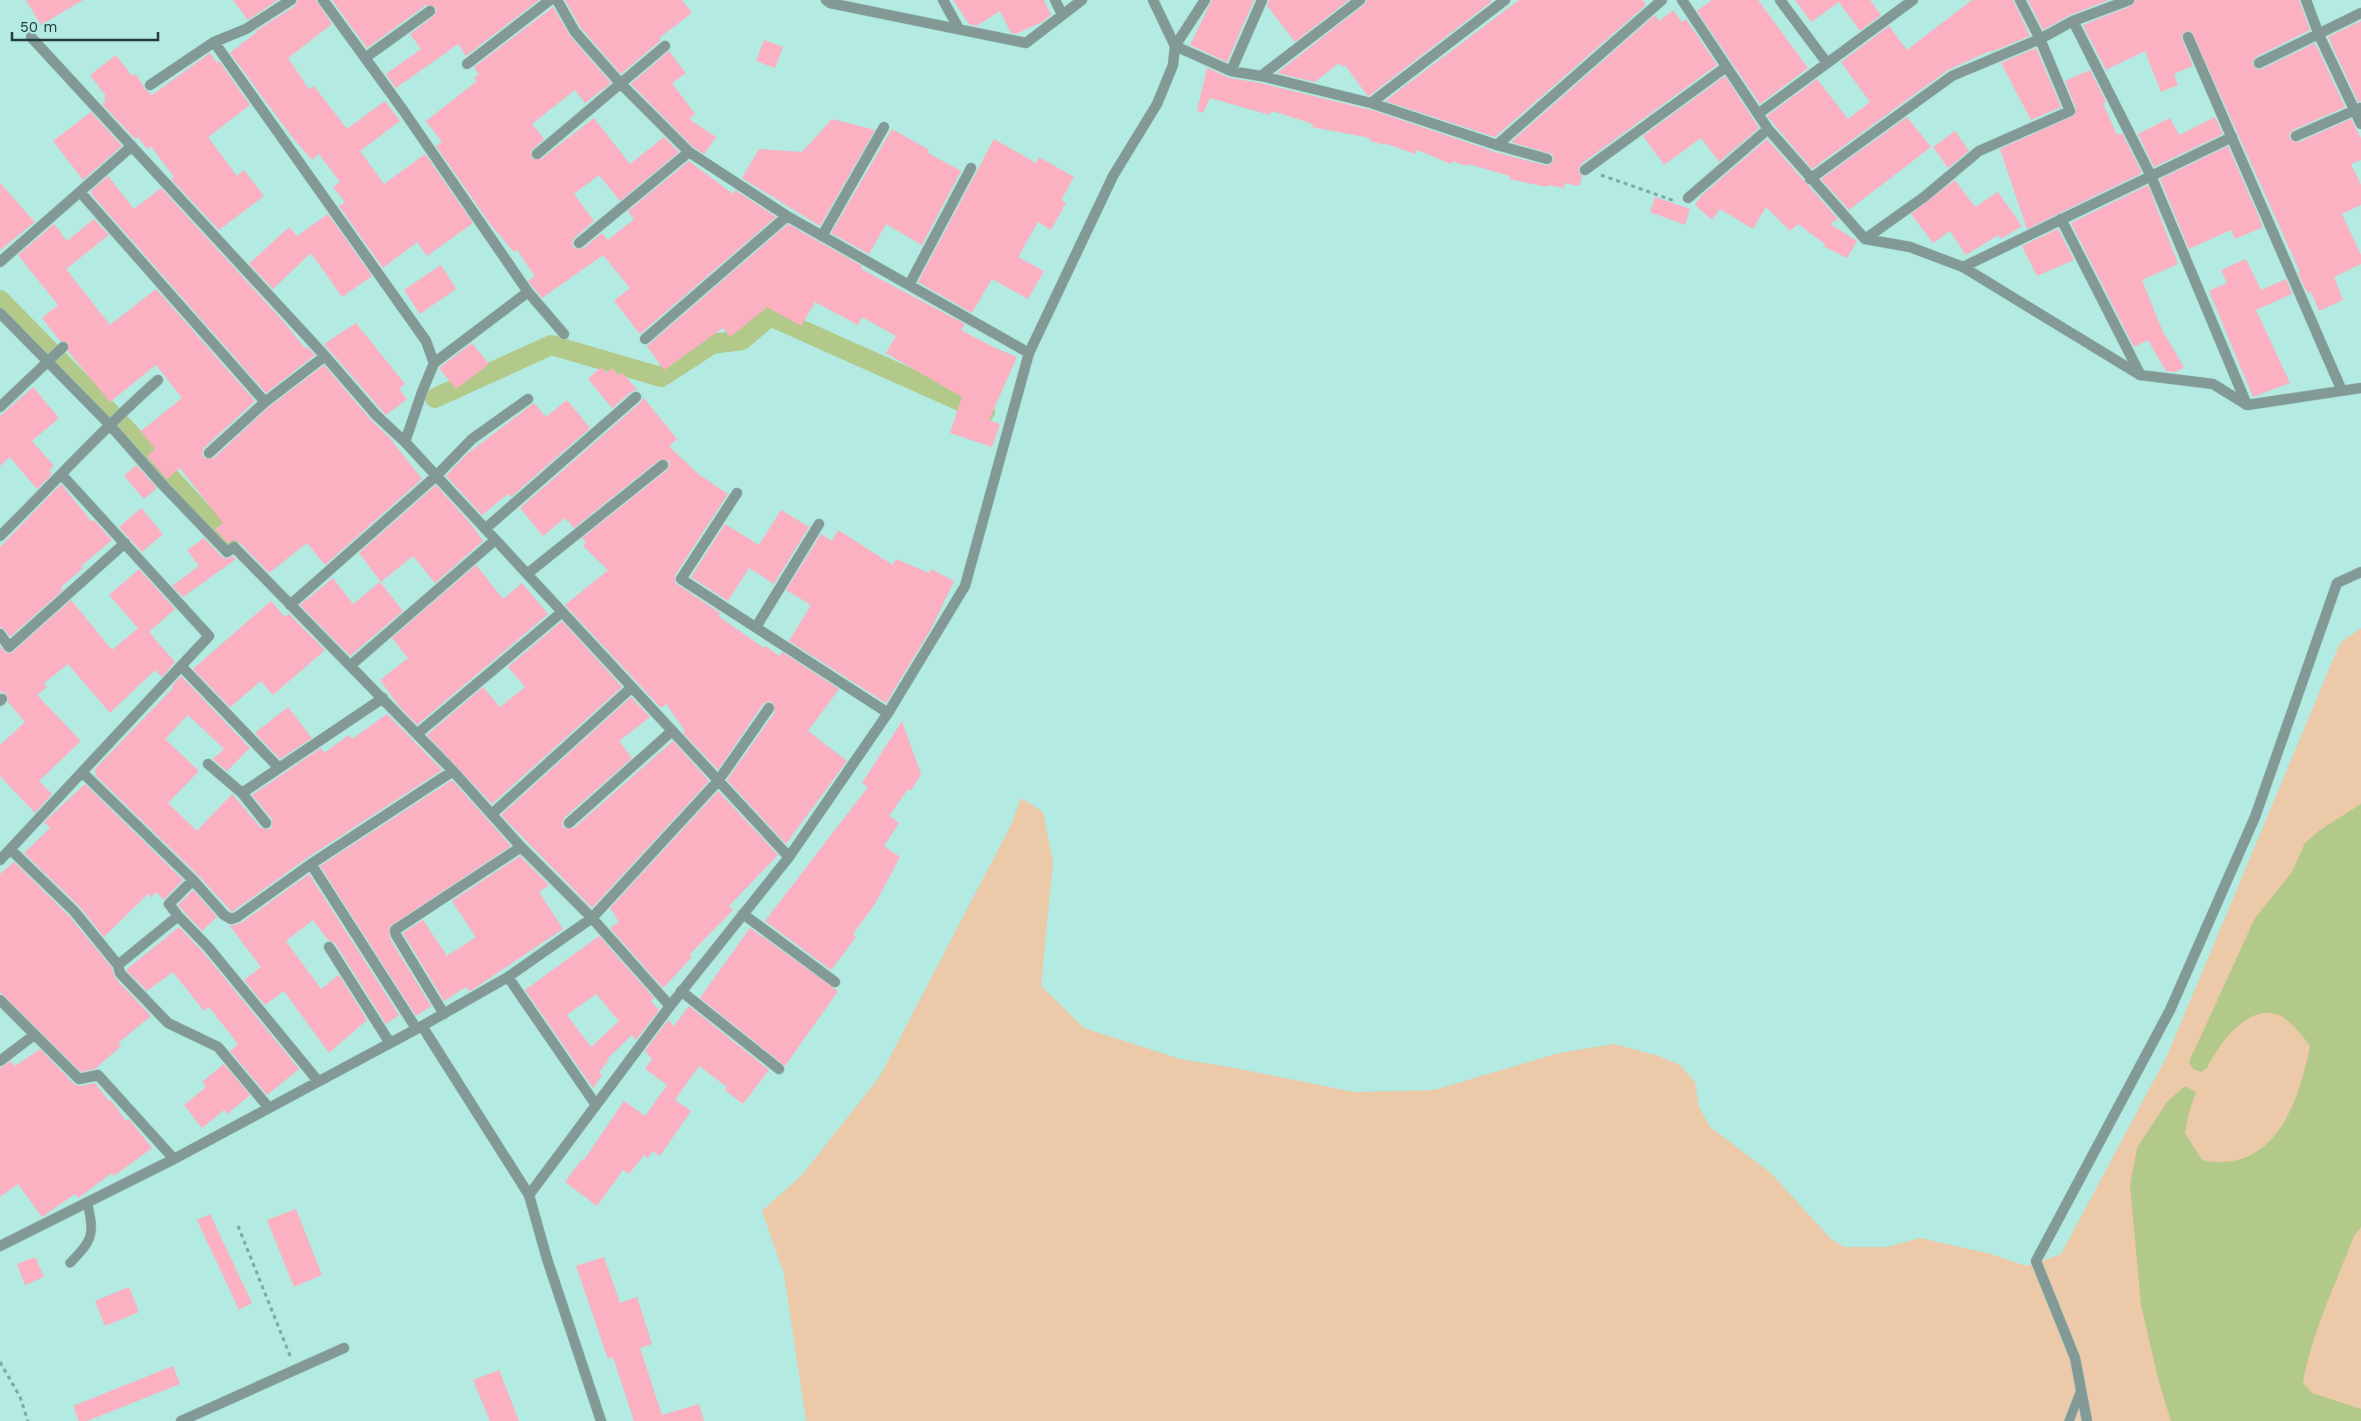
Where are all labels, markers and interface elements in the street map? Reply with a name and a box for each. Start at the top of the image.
scale bar [12,10,159,42]
text: 50 m [20,18,57,36]

